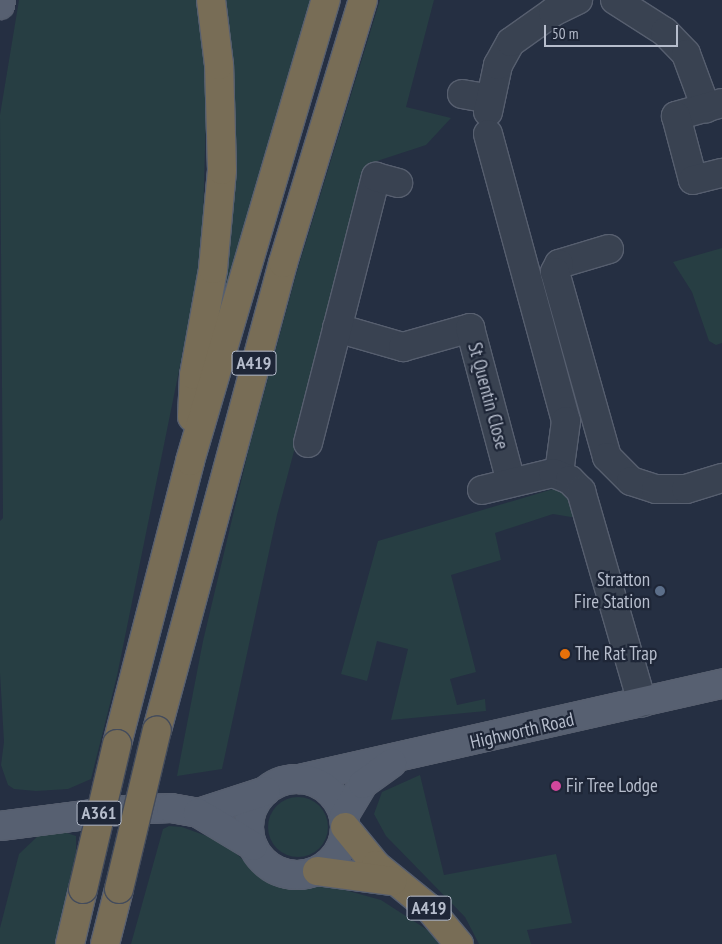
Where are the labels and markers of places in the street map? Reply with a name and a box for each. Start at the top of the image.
place label: Stratton Fire Station [574,569,650,613]
marker: Stratton Fire Station [654,585,666,597]
place label: The Rat Trap [575,643,658,665]
marker: The Rat Trap [559,648,571,660]
place label: Fir Tree Lodge [566,775,658,797]
marker: Fir Tree Lodge [550,780,562,792]

